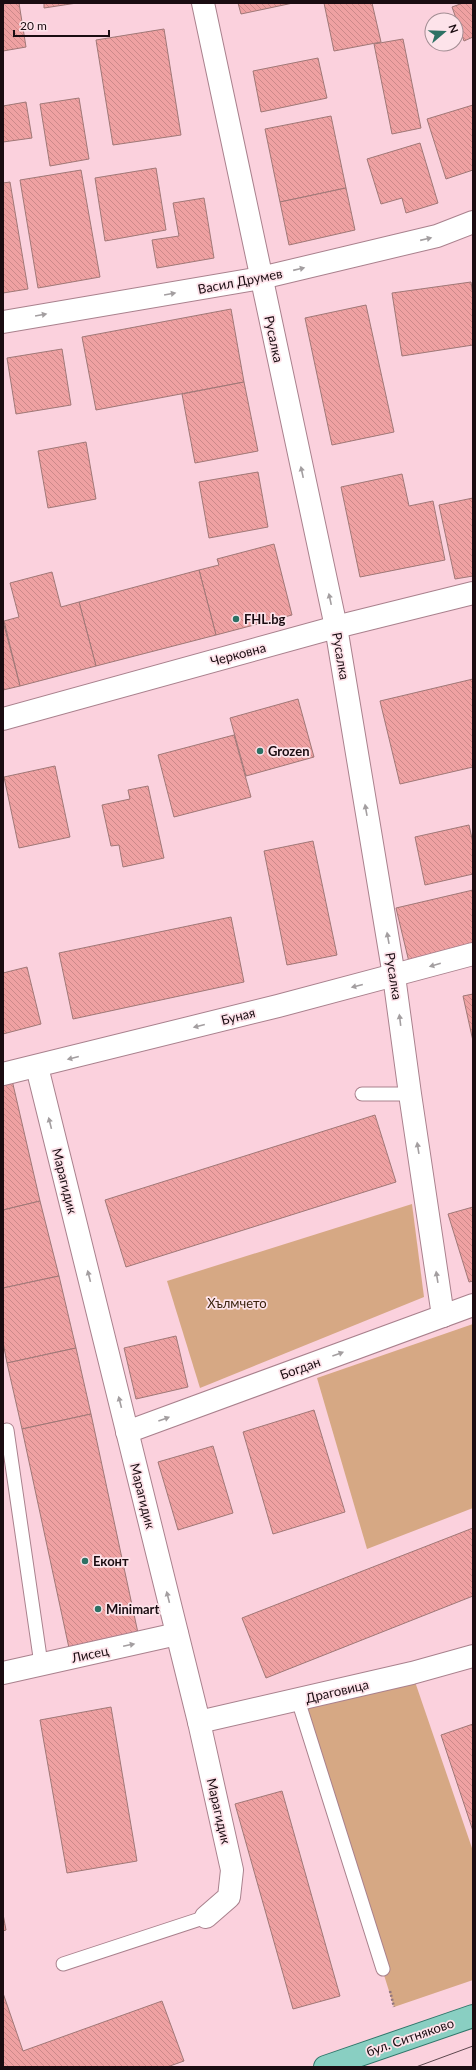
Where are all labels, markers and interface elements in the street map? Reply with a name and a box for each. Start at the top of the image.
scale bar [14,12,109,38]
north arrow [424,12,464,52]
text: 20 m [20,18,47,33]
text: N [446,22,461,35]
one-way arrow [419,236,432,242]
street label: Васил Друмев [196,265,284,297]
one-way arrow [293,266,305,272]
one-way arrow [164,291,176,297]
one-way arrow [35,312,48,318]
street label: Русалка [261,314,287,364]
one-way arrow [299,465,305,478]
one-way arrow [326,593,332,605]
place label: FHL.bg [244,611,286,627]
marker: FHL.bg [231,614,241,624]
street label: Русалка [329,631,353,681]
street label: Черковна [209,639,267,669]
place label: Grozen [268,743,309,759]
marker: Grozen [255,746,265,756]
one-way arrow [363,803,369,816]
one-way arrow [385,932,391,944]
street label: Русалка [382,951,406,1001]
one-way arrow [429,962,441,968]
one-way arrow [350,983,362,989]
street label: Буная [219,1004,257,1028]
one-way arrow [397,1014,403,1026]
one-way arrow [193,1023,205,1029]
one-way arrow [67,1055,80,1061]
one-way arrow [47,1117,53,1129]
one-way arrow [415,1142,421,1154]
street label: Марагидик [49,1146,81,1216]
one-way arrow [85,1270,91,1282]
one-way arrow [434,1271,440,1283]
park label: Хълмчето [207,1295,267,1311]
one-way arrow [333,1351,345,1357]
street label: Богдан [278,1353,322,1383]
one-way arrow [116,1396,122,1409]
one-way arrow [158,1415,170,1421]
street label: Марагидик [127,1461,159,1531]
place label: Еконт [93,1553,129,1569]
marker: Еконт [80,1556,90,1566]
one-way arrow [165,1590,171,1602]
place label: Minimart [106,1601,159,1617]
marker: Minimart [93,1604,103,1614]
street label: Лисец [69,1642,110,1666]
one-way arrow [123,1642,135,1648]
street label: Драговица [304,1676,370,1706]
street label: Марагидик [204,1776,234,1846]
street label: бул. Ситняково [364,2015,456,2059]

